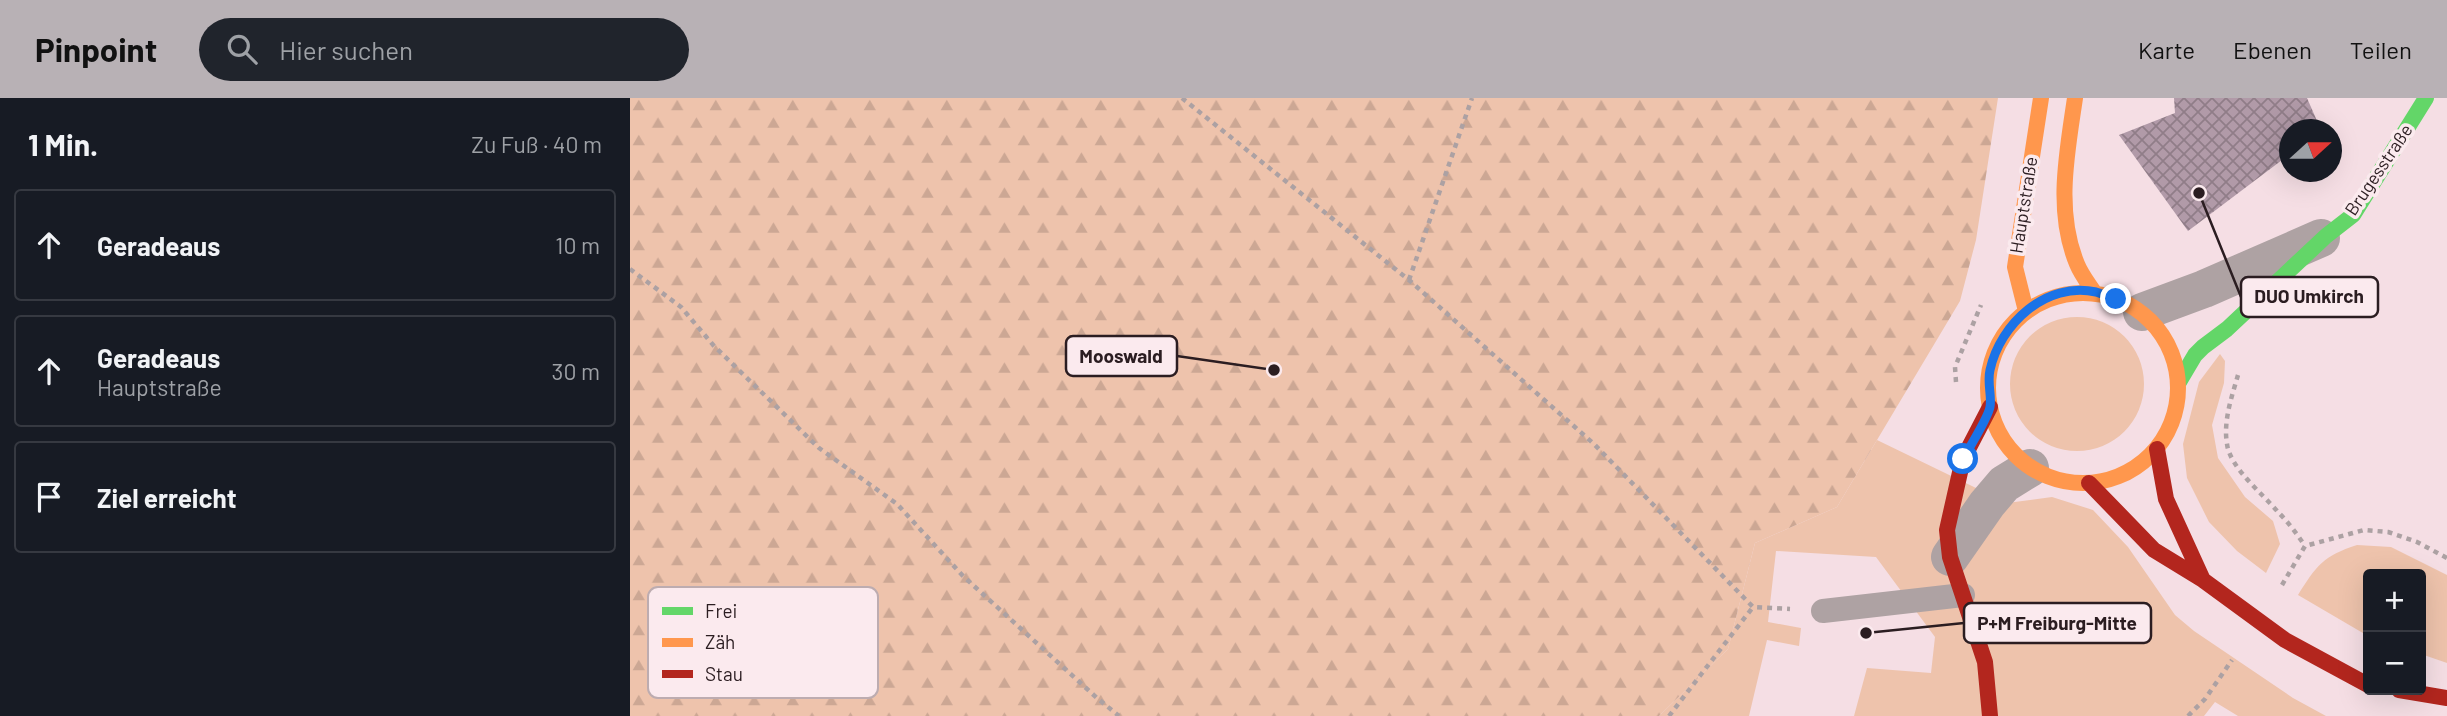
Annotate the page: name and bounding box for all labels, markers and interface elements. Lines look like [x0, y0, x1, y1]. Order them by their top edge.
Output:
search box [199, 18, 689, 81]
text: Pinpoint [35, 29, 157, 69]
icon: search [223, 30, 261, 68]
text: Hier suchen [279, 34, 413, 65]
text: Karte [2138, 35, 2195, 64]
text: Ebenen [2233, 35, 2312, 64]
text: Teilen [2350, 35, 2412, 64]
north arrow [2279, 119, 2342, 182]
street label: Brugesstraße [2340, 120, 2417, 219]
text: 1 Min. [28, 126, 98, 162]
text: Zu Fuß · 40 m [471, 130, 602, 158]
street label: Hauptstraße [2005, 155, 2042, 255]
icon: ahead [30, 226, 68, 264]
text: Geradeaus [97, 230, 220, 261]
text: 10 m [555, 231, 600, 259]
callout: DUO Umkirch [2241, 277, 2378, 317]
route end [2100, 283, 2131, 314]
text: DUO Umkirch [2254, 284, 2364, 307]
callout: Mooswald [1066, 336, 1177, 376]
text: Geradeaus [97, 342, 220, 373]
text: Mooswald [1079, 344, 1163, 367]
icon: ahead [30, 352, 68, 390]
text: 30 m [552, 357, 600, 385]
text: Hauptstraße [97, 373, 222, 401]
route start [1947, 443, 1978, 474]
icon: arrive [30, 478, 68, 516]
text: Ziel erreicht [97, 482, 237, 513]
map controls [2363, 569, 2426, 695]
button: + [2363, 569, 2426, 632]
legend [648, 587, 878, 698]
text: Frei [705, 599, 737, 622]
callout: P+M Freiburg-Mitte [1964, 603, 2151, 643]
text: P+M Freiburg-Mitte [1977, 611, 2137, 634]
text: Zäh [705, 630, 735, 653]
button: − [2363, 632, 2426, 695]
text: Stau [705, 662, 743, 685]

